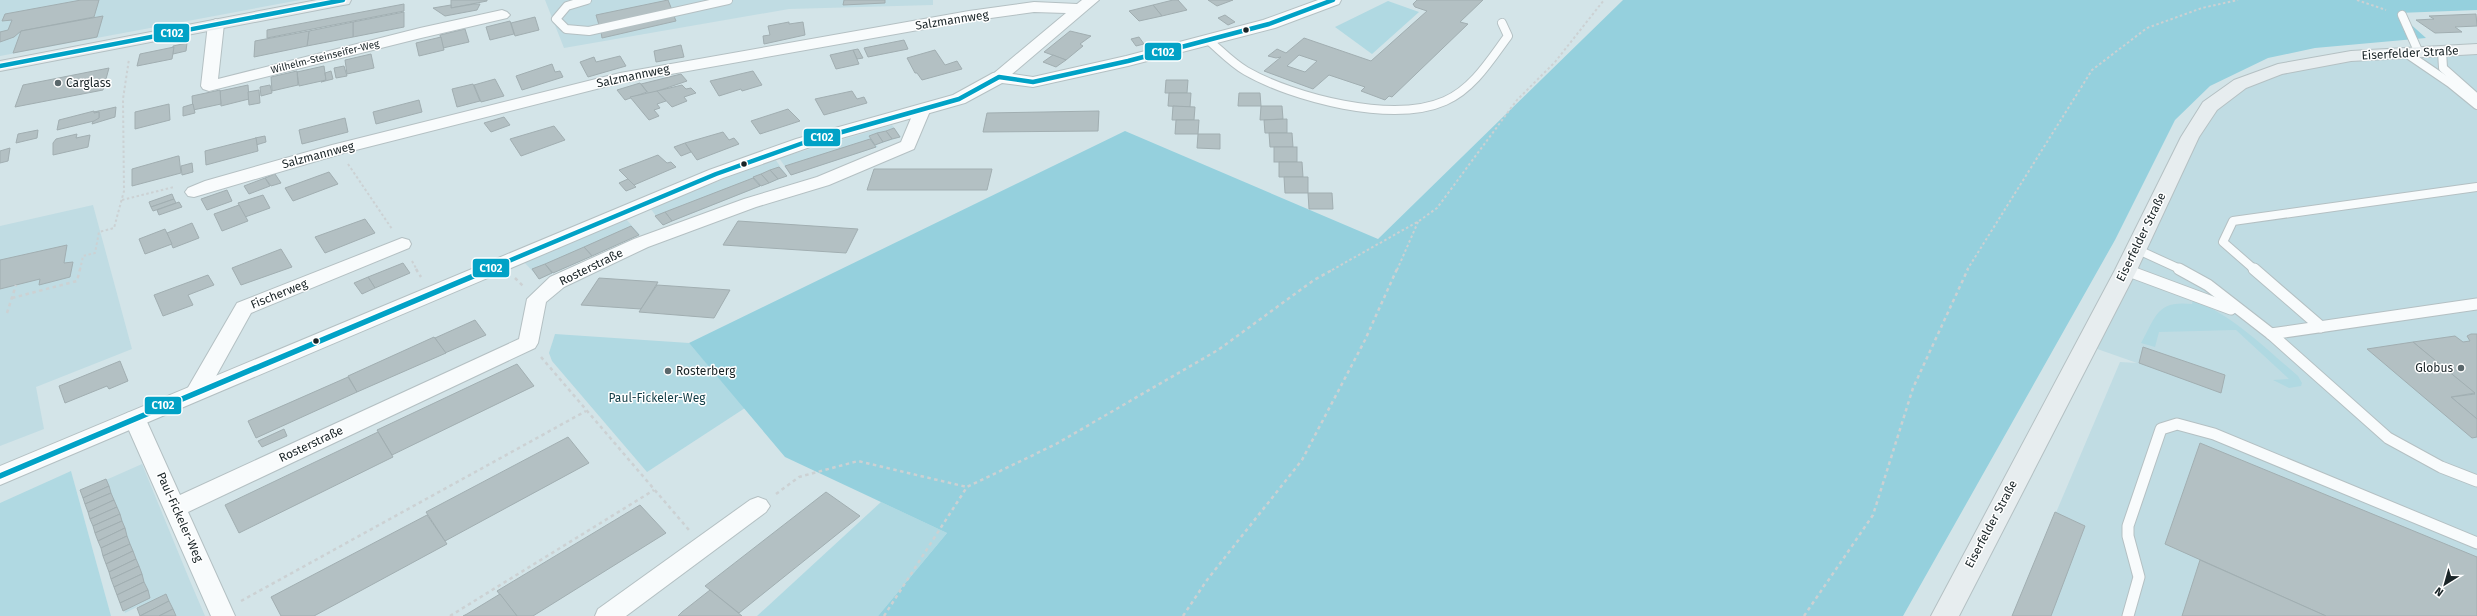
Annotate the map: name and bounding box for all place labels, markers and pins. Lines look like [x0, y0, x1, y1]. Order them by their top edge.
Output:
unlabelled marker [1241, 25, 1251, 35]
place label: Carglass [66, 76, 111, 90]
marker: Carglass [53, 78, 63, 88]
unlabelled marker [739, 159, 749, 169]
unlabelled marker [311, 336, 321, 346]
place label: Globus [2415, 361, 2453, 375]
marker: Globus [2456, 363, 2466, 373]
place label: Rosterberg [676, 364, 736, 378]
marker: Rosterberg [663, 366, 673, 376]

